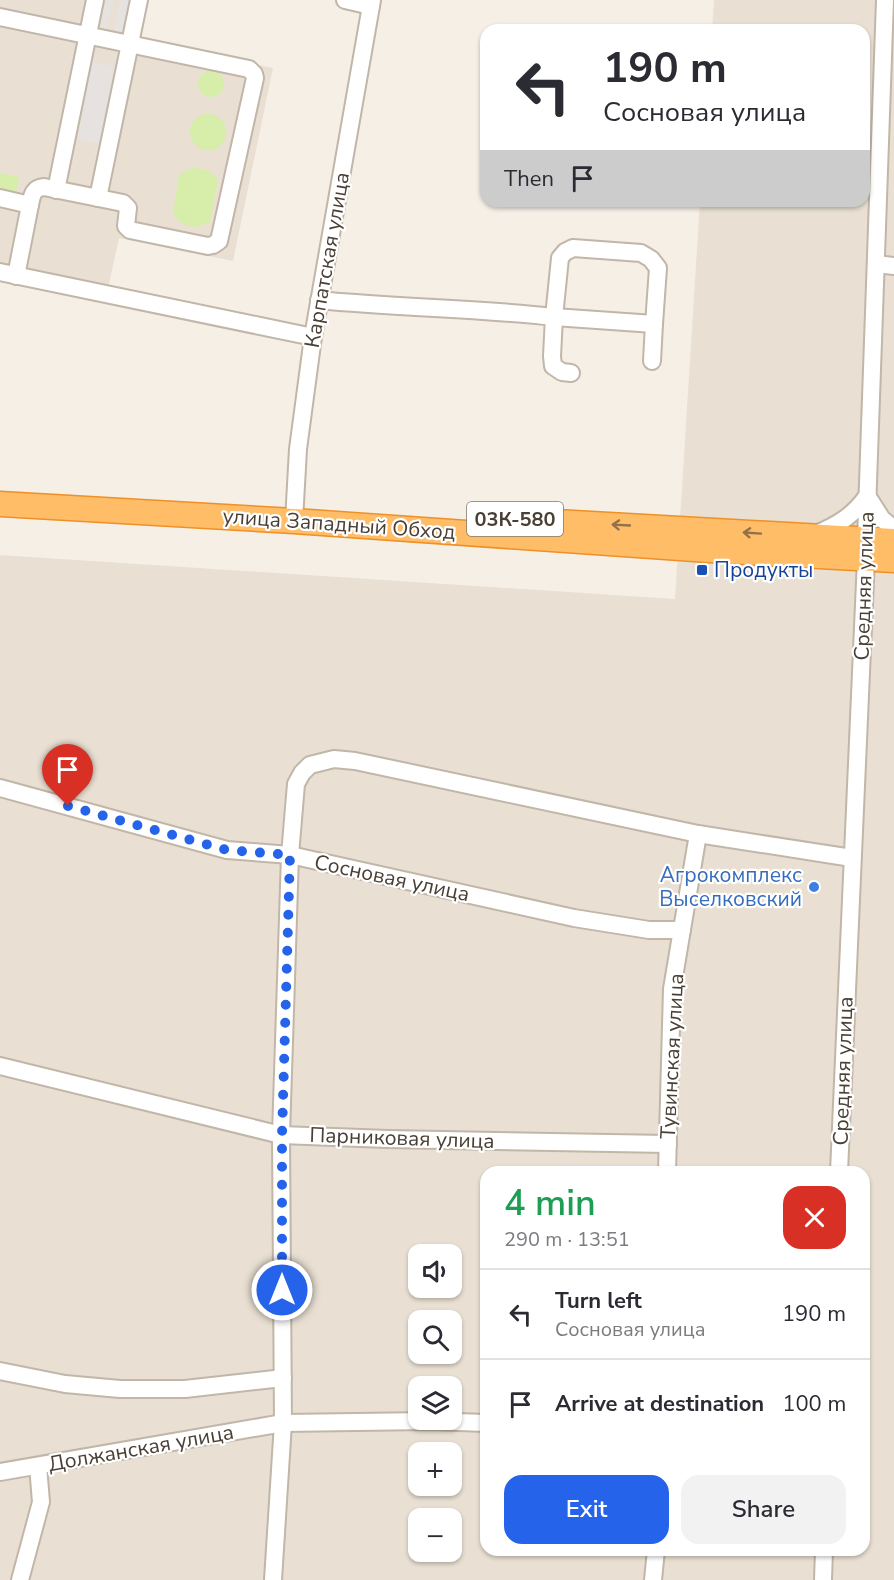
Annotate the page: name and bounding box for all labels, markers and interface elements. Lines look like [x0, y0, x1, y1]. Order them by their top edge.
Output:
text: 190 m [603, 40, 727, 97]
icon: left [504, 48, 582, 126]
text: Сосновая улица [603, 94, 806, 131]
icon: arrive [566, 162, 599, 195]
text: Then [504, 164, 554, 194]
street label: Карпатская улица [298, 170, 356, 350]
street label: улица Западный Обход [222, 502, 456, 546]
road number: 03К-580 [467, 502, 563, 536]
street label: Средняя улица [847, 511, 881, 661]
one-way arrow [611, 520, 631, 531]
one-way arrow [743, 528, 763, 539]
place label: Продукты [714, 556, 813, 584]
marker: Продукты [695, 563, 709, 577]
pin [42, 744, 93, 806]
icon: arrive [51, 753, 84, 786]
street label: Сосновая улица [312, 848, 472, 908]
place label: Агрокомплекс Выселковский [659, 861, 802, 913]
marker: Агрокомплекс Выселковский [807, 880, 821, 894]
street label: Тувинская улица [654, 972, 690, 1140]
street label: Средняя улица [826, 996, 860, 1146]
street label: Парниковая улица [309, 1121, 495, 1155]
text: 4 min [504, 1179, 596, 1228]
button: close [783, 1186, 846, 1249]
text: 290 m · 13:51 [504, 1226, 630, 1253]
map controls [408, 1244, 462, 1562]
button: sound [408, 1244, 462, 1298]
position arrow [250, 1258, 314, 1322]
text: Turn left [555, 1286, 642, 1316]
icon: left [504, 1298, 537, 1331]
text: 190 m [782, 1299, 846, 1329]
button: search [408, 1310, 462, 1364]
text: Сосновая улица [555, 1316, 706, 1343]
button: layers [408, 1376, 462, 1430]
icon: arrive [504, 1388, 537, 1421]
text: Arrive at destination [555, 1389, 764, 1419]
text: 100 m [782, 1389, 846, 1419]
street label: Должанская улица [46, 1418, 236, 1478]
button: + [408, 1442, 462, 1496]
button: Exit [504, 1475, 669, 1544]
button: Share [681, 1475, 846, 1544]
button: − [408, 1508, 462, 1562]

